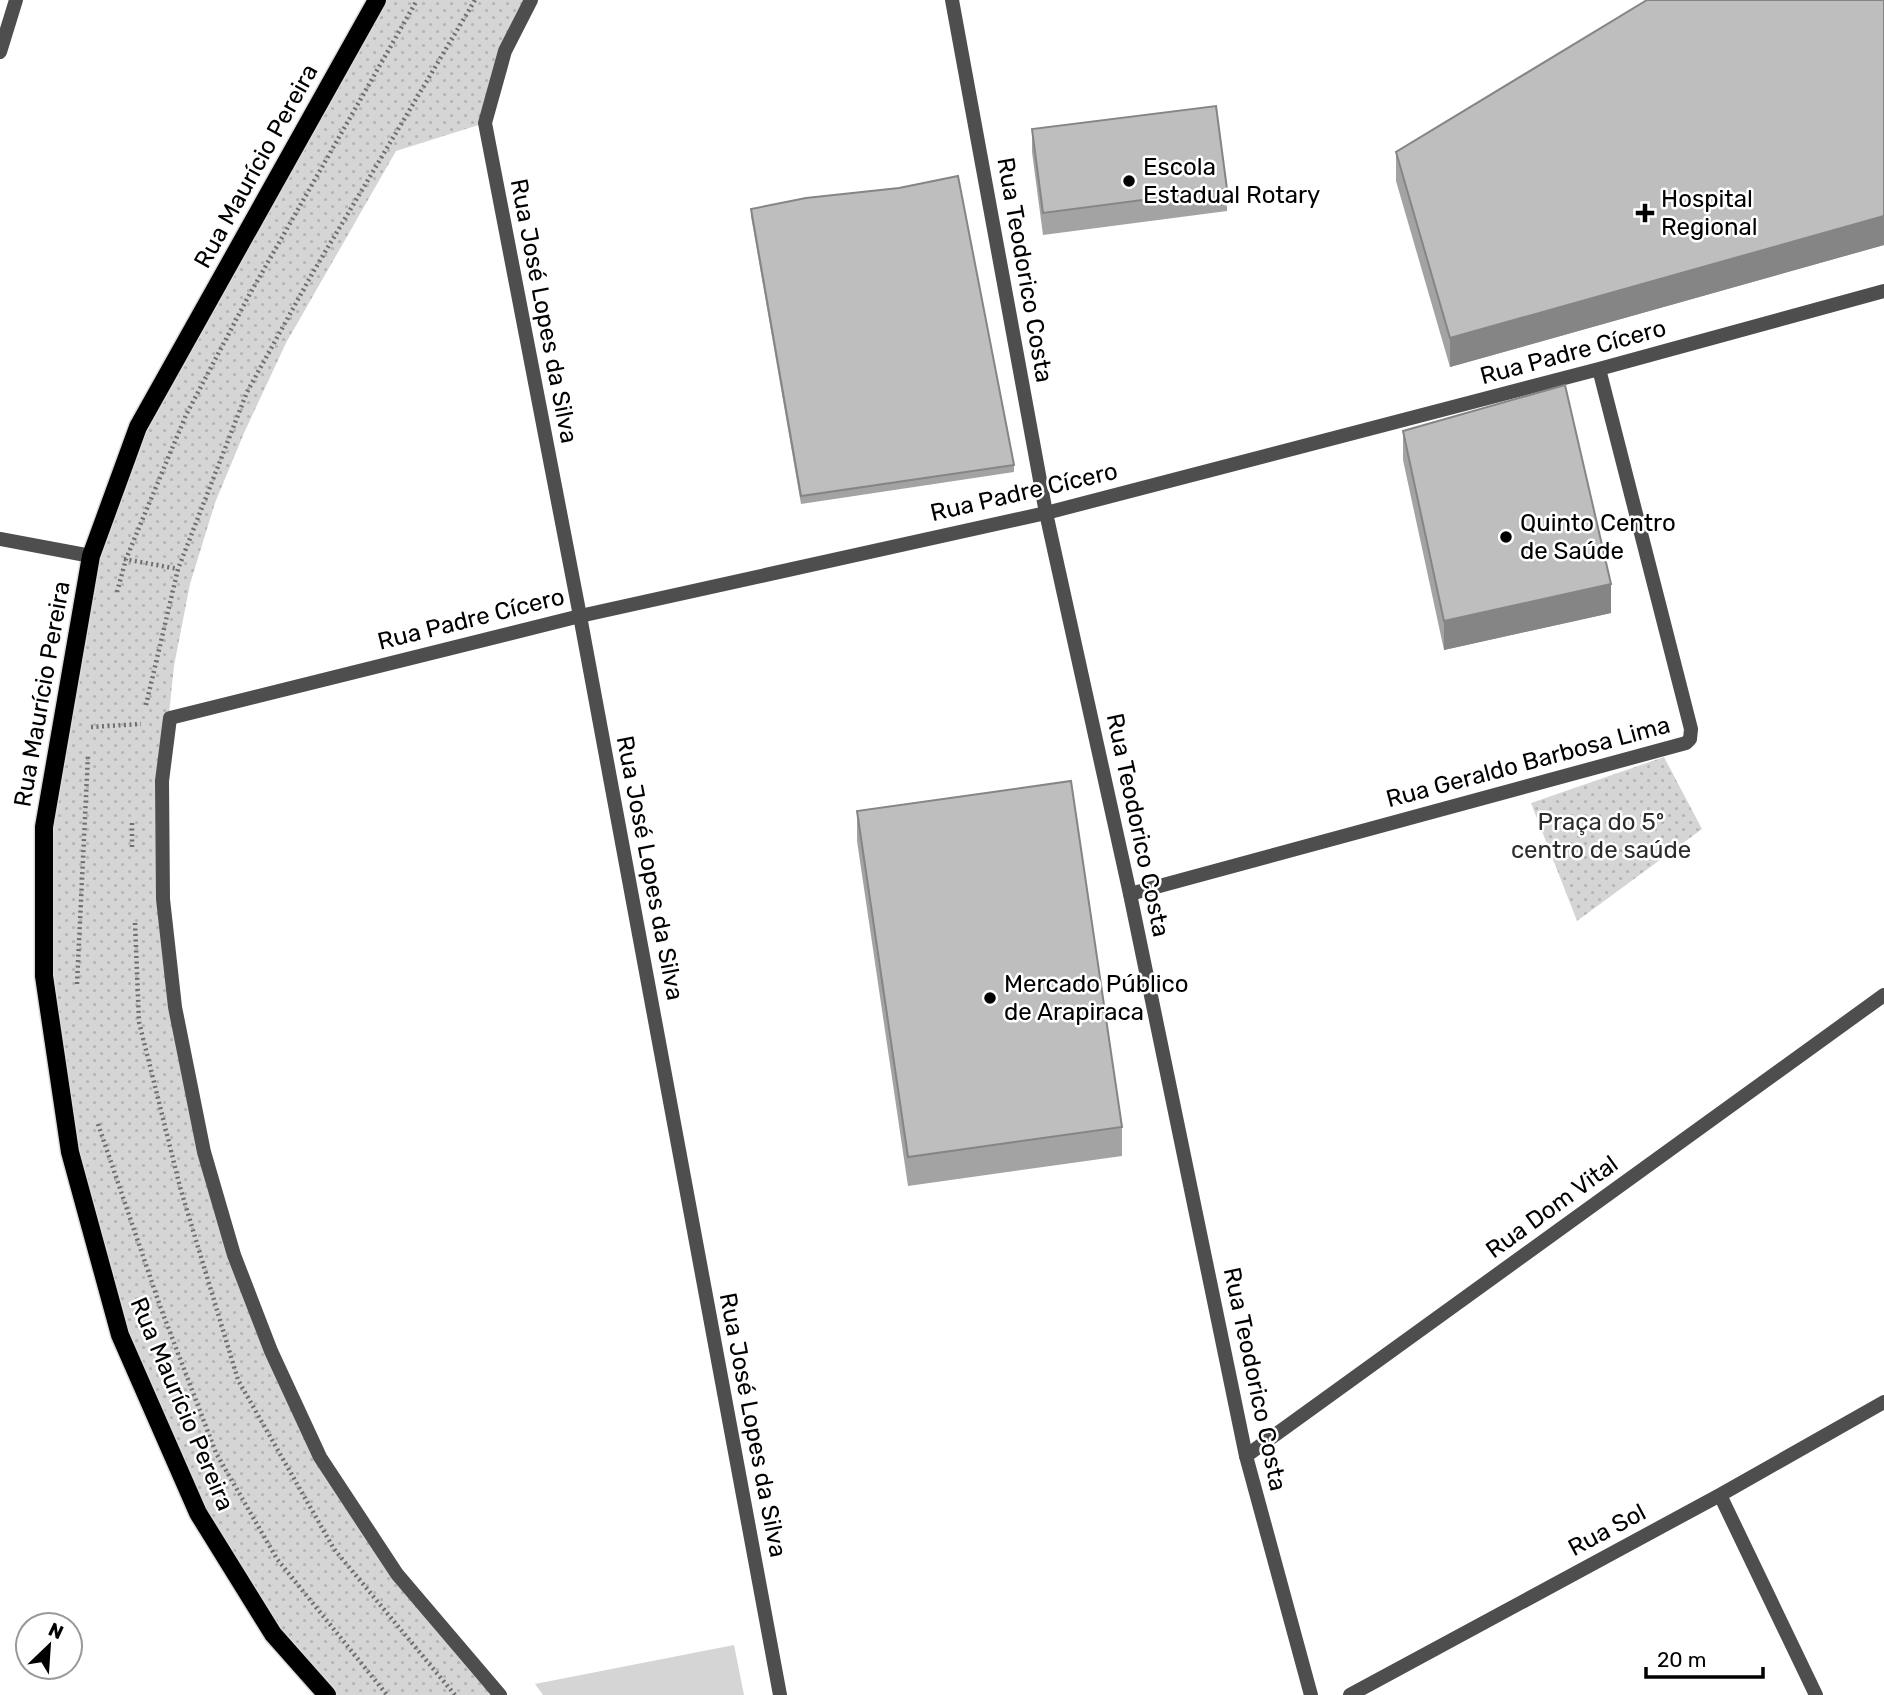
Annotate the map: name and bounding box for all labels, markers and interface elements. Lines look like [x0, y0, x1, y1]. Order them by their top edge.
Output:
street label: Rua Maurício Pereira [188, 59, 324, 273]
place label: Escola Estadual Rotary [1143, 153, 1320, 209]
street label: Rua Teodorico Costa [991, 155, 1059, 385]
marker: Escola Estadual Rotary [1121, 173, 1137, 189]
street label: Rua José Lopes da Silva [505, 176, 583, 446]
place label: Hospital Regional [1661, 185, 1758, 241]
marker: Hospital Regional [1635, 203, 1655, 223]
street label: Rua Padre Cícero [1477, 314, 1669, 390]
street label: Rua Padre Cícero [928, 457, 1120, 527]
place label: Quinto Centro de Saúde [1520, 509, 1676, 565]
marker: Quinto Centro de Saúde [1498, 529, 1514, 545]
street label: Rua Maurício Pereira [8, 579, 76, 809]
street label: Rua Padre Cícero [375, 582, 567, 656]
street label: Rua Teodorico Costa [1101, 711, 1175, 939]
street label: Rua Geraldo Barbosa Lima [1383, 711, 1673, 813]
street label: Rua José Lopes da Silva [611, 733, 689, 1003]
park label: Praça do 5º centro de saúde [1511, 808, 1691, 864]
place label: Mercado Público de Arapiraca [1004, 970, 1189, 1026]
marker: Mercado Público de Arapiraca [982, 990, 998, 1006]
street label: Rua Dom Vital [1481, 1150, 1623, 1264]
street label: Rua Teodorico Costa [1218, 1265, 1292, 1493]
street label: Rua José Lopes da Silva [714, 1290, 792, 1560]
street label: Rua Maurício Pereira [124, 1293, 240, 1515]
street label: Rua Sol [1563, 1498, 1651, 1562]
north arrow [14, 1611, 84, 1681]
text: N [45, 1618, 67, 1644]
scale bar [1646, 1636, 1763, 1680]
text: 20 m [1657, 1647, 1706, 1672]

